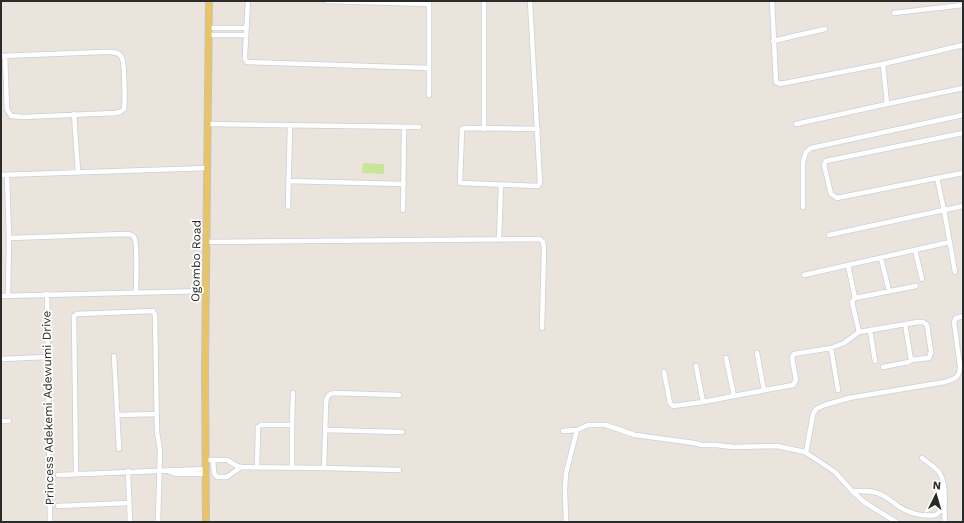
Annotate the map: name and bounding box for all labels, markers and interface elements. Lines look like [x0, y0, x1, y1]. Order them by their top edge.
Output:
street label: Ogombo Road [188, 220, 204, 302]
street label: Princess Adekemi Adewumi Drive [39, 310, 57, 506]
north arrow [916, 475, 956, 515]
text: N [932, 479, 941, 492]

